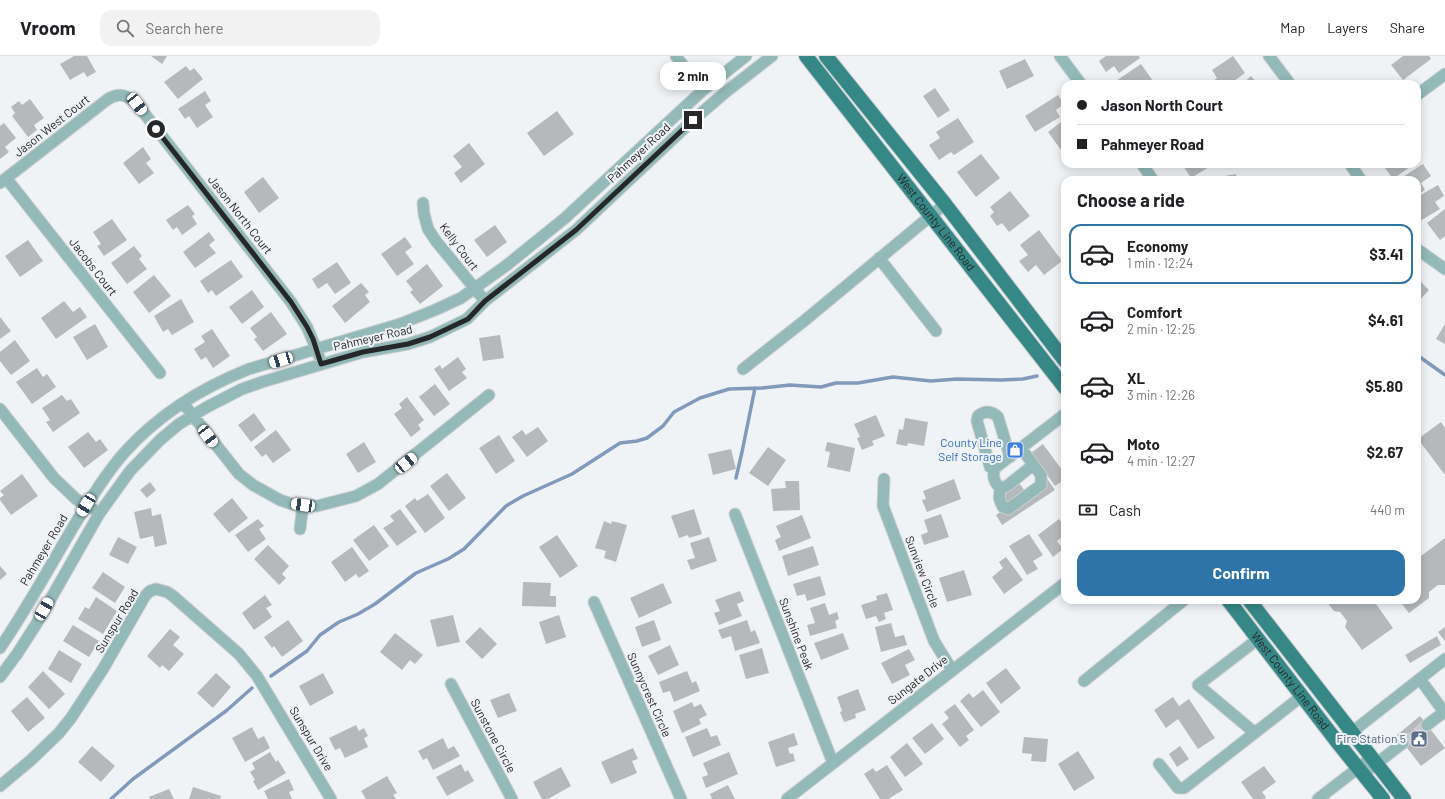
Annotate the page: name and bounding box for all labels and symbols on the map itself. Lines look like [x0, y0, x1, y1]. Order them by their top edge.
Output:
callout: 2 min [660, 62, 726, 90]
street label: Jason West Court [11, 91, 92, 159]
car [125, 91, 149, 117]
route end [684, 111, 702, 129]
route start [147, 120, 165, 138]
street label: Pahmeyer Road [604, 120, 673, 185]
street label: West County Line Road [894, 170, 979, 273]
street label: Jason North Court [206, 172, 276, 256]
street label: Kelly Court [437, 220, 482, 273]
street label: Jacobs Court [67, 235, 121, 298]
street label: Pahmeyer Road [332, 321, 414, 353]
car [268, 351, 294, 369]
car [196, 423, 220, 449]
place label: County Line Self Storage [938, 435, 1002, 463]
shop icon: County Line Self Storage [1005, 440, 1025, 460]
car [393, 451, 419, 475]
car [75, 492, 97, 518]
car [290, 497, 316, 513]
street label: Pahmeyer Road [16, 511, 70, 588]
street label: Sunview Circle [903, 534, 943, 610]
street label: Sunspur Road [92, 586, 141, 655]
car [33, 596, 55, 622]
street label: Sunshine Peak [777, 596, 817, 672]
street label: West County Line Road [1249, 629, 1333, 732]
street label: Sunnycrest Circle [625, 650, 675, 739]
street label: Sungate Drive [885, 651, 950, 707]
street label: Sunstone Circle [469, 696, 519, 775]
street label: Sunspur Drive [287, 704, 336, 773]
public building icon: Fire Station 5 [1409, 729, 1429, 749]
place label: Fire Station 5 [1337, 731, 1406, 745]

